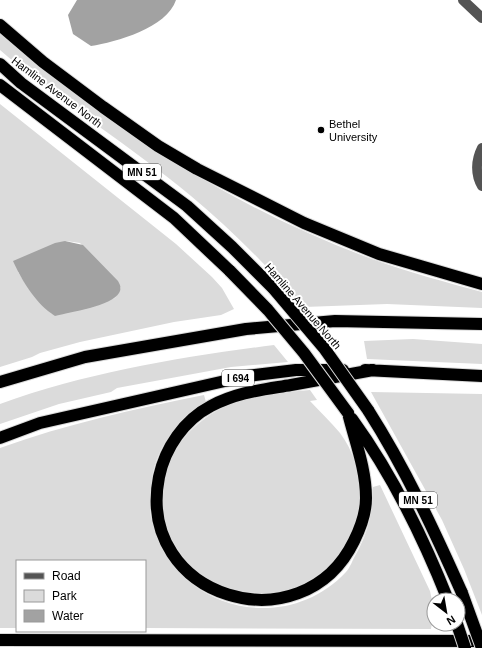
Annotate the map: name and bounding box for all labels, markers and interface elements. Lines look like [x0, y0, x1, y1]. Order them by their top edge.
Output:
street label: Hamline Avenue North [10, 54, 104, 130]
place label: Bethel University [329, 118, 378, 143]
marker: Bethel University [316, 125, 326, 135]
road number: MN 51 [123, 164, 161, 180]
street label: Hamline Avenue North [262, 261, 344, 351]
road number: I 694 [222, 370, 254, 386]
road number: MN 51 [399, 492, 437, 508]
legend [16, 560, 146, 632]
text: Road [52, 569, 81, 583]
text: Park [52, 589, 78, 603]
north arrow [426, 592, 466, 632]
text: Water [52, 609, 84, 623]
text: N [445, 613, 458, 628]

